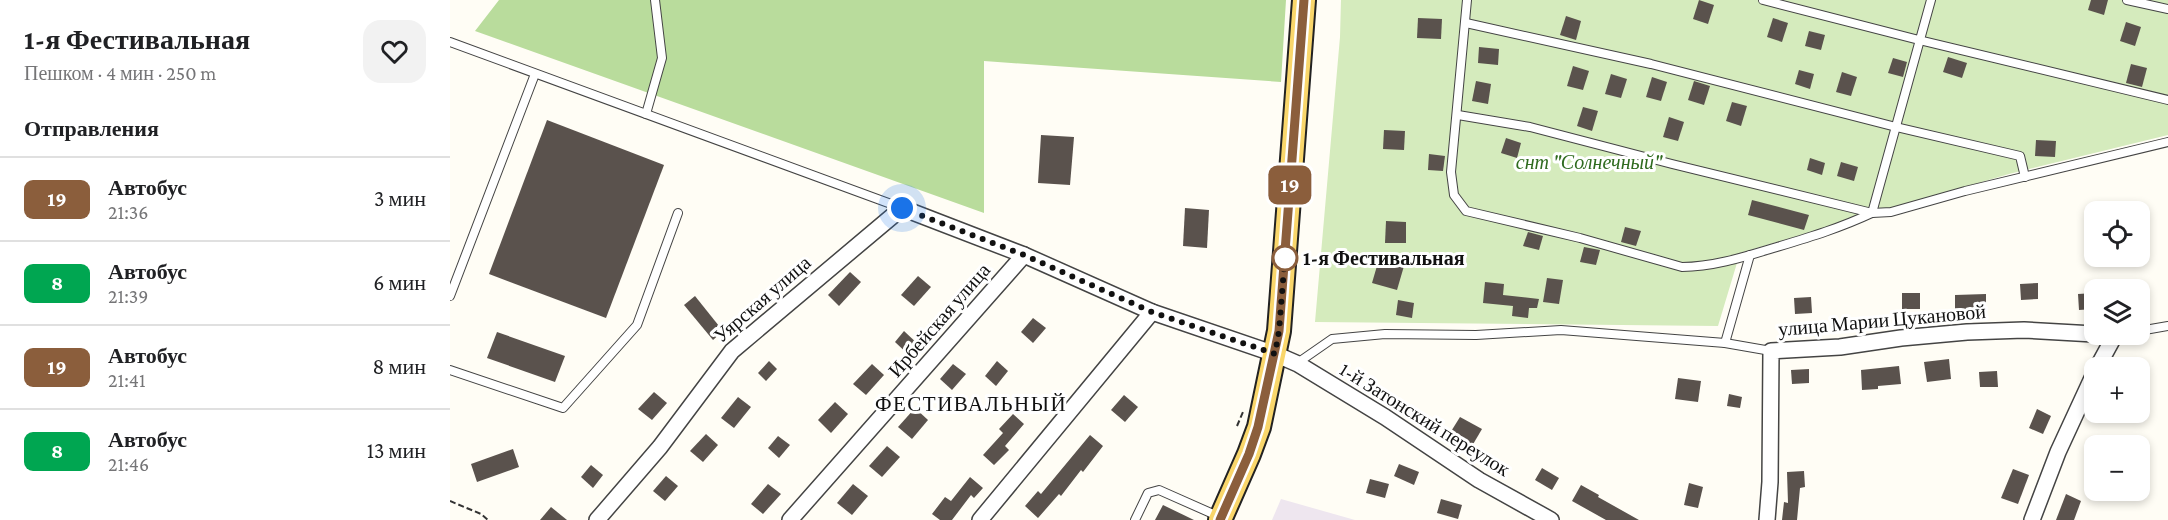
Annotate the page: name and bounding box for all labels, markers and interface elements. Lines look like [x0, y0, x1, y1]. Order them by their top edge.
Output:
button: heart [363, 20, 426, 83]
text: 1-я Фестивальная [24, 24, 250, 55]
text: Пешком · 4 мин · 250 m [24, 62, 216, 84]
text: Отправления [24, 116, 159, 141]
park label: снт "Солнечный" [1516, 151, 1663, 173]
line badge: 19 [1263, 166, 1317, 204]
text: 19 [1280, 173, 1300, 197]
text: Автобус [108, 175, 187, 200]
text: 3 мин [374, 186, 426, 211]
text: 19 [47, 187, 67, 211]
your location [887, 193, 917, 223]
text: 21:36 [108, 201, 148, 223]
map controls [2084, 201, 2150, 501]
button: locate [2084, 201, 2150, 267]
marker: 1-я Фестивальная [1272, 245, 1298, 271]
place label: 1-я Фестивальная [1303, 247, 1465, 269]
street label: Уярская улица [709, 251, 815, 348]
text: Автобус [108, 259, 187, 284]
street label: Ирбейская улица [884, 259, 995, 382]
text: 6 мин [373, 270, 426, 295]
text: 8 [51, 271, 63, 295]
button: layers [2084, 279, 2150, 345]
text: 21:39 [108, 285, 148, 307]
street label: улица Марии Цукановой [1777, 300, 1987, 341]
text: Автобус [108, 343, 187, 368]
text: 8 мин [373, 354, 426, 379]
text: 19 [47, 355, 67, 379]
button: + [2084, 357, 2150, 423]
street label: 1-й Затонский переулок [1335, 358, 1514, 481]
text: 21:41 [108, 369, 146, 391]
district label: ФЕСТИВАЛЬНЫЙ [875, 392, 1067, 416]
text: Автобус [108, 427, 187, 452]
button: − [2084, 435, 2150, 501]
text: 13 мин [367, 438, 426, 463]
text: 8 [51, 439, 63, 463]
text: 21:46 [108, 453, 149, 475]

